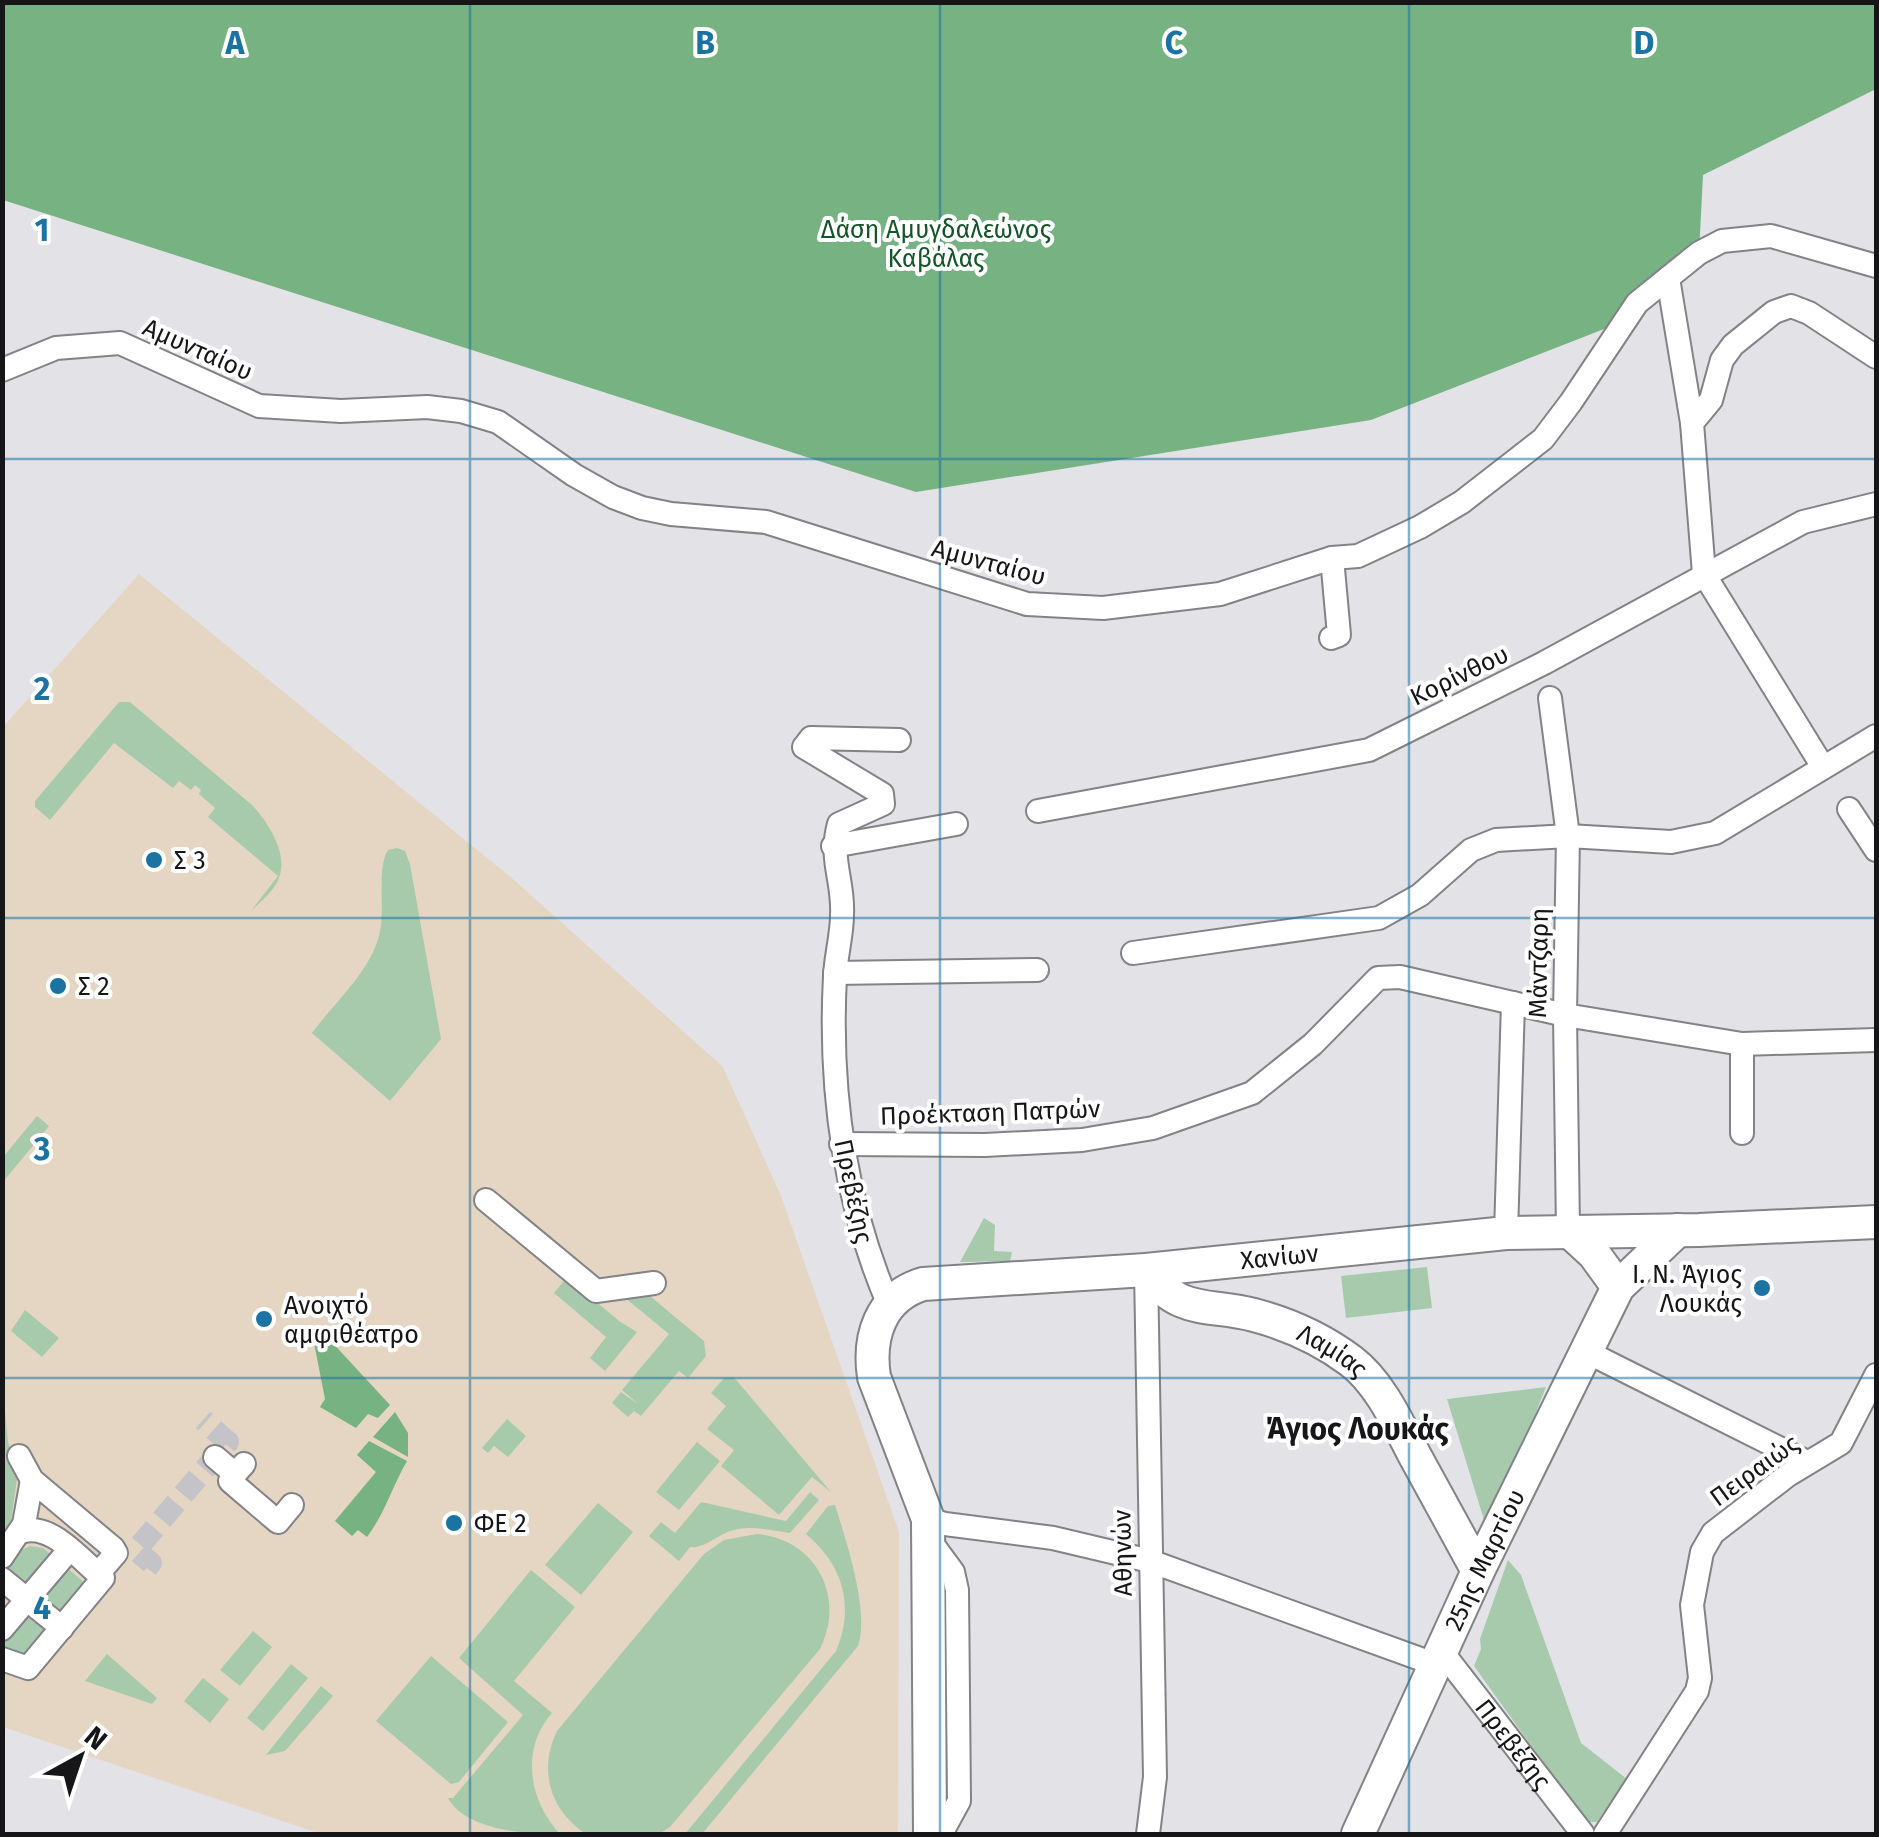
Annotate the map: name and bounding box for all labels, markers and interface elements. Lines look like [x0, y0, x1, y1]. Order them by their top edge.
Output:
text: A [225, 24, 246, 62]
text: B [695, 24, 715, 62]
text: C [1165, 24, 1184, 62]
text: D [1634, 24, 1654, 62]
text: 1 [35, 211, 49, 249]
park label: Δάση Αμυγδαλεώνος Καβάλας [821, 215, 1051, 274]
street label: Αμυνταίου [138, 312, 257, 387]
street label: Αμυνταίου [928, 533, 1049, 593]
street label: Κορίνθου [1405, 639, 1514, 713]
text: 2 [34, 670, 50, 708]
place label: Σ 3 [174, 846, 206, 876]
marker: Σ 3 [143, 849, 165, 871]
street label: Μάντζαρη [1523, 908, 1555, 1018]
place label: Σ 2 [78, 972, 110, 1002]
marker: Σ 2 [47, 975, 69, 997]
street label: Προέκταση Πατρών [879, 1094, 1101, 1132]
text: 3 [33, 1130, 50, 1168]
street label: Πρεβέζης [827, 1136, 879, 1246]
street label: Χανίων [1239, 1238, 1320, 1276]
place label: Ι. Ν. Άγιος Λουκάς [1632, 1260, 1742, 1319]
marker: Ι. Ν. Άγιος Λουκάς [1751, 1277, 1773, 1299]
place label: Ανοιχτό αμφιθέατρο [284, 1291, 419, 1350]
marker: Ανοιχτό αμφιθέατρο [253, 1308, 275, 1330]
street label: Λαμίας [1292, 1318, 1374, 1384]
district label: Άγιος Λουκάς [1265, 1411, 1450, 1447]
street label: Πειραιώς [1704, 1428, 1805, 1513]
street label: 25ης Μαρτίου [1439, 1484, 1532, 1636]
place label: ΦΕ 2 [474, 1509, 527, 1539]
street label: Αθηνών [1107, 1509, 1139, 1597]
marker: ΦΕ 2 [443, 1512, 465, 1534]
text: 4 [33, 1589, 51, 1627]
street label: Πρεβέζης [1468, 1694, 1557, 1796]
north arrow [30, 1707, 130, 1807]
text: N [78, 1720, 113, 1757]

